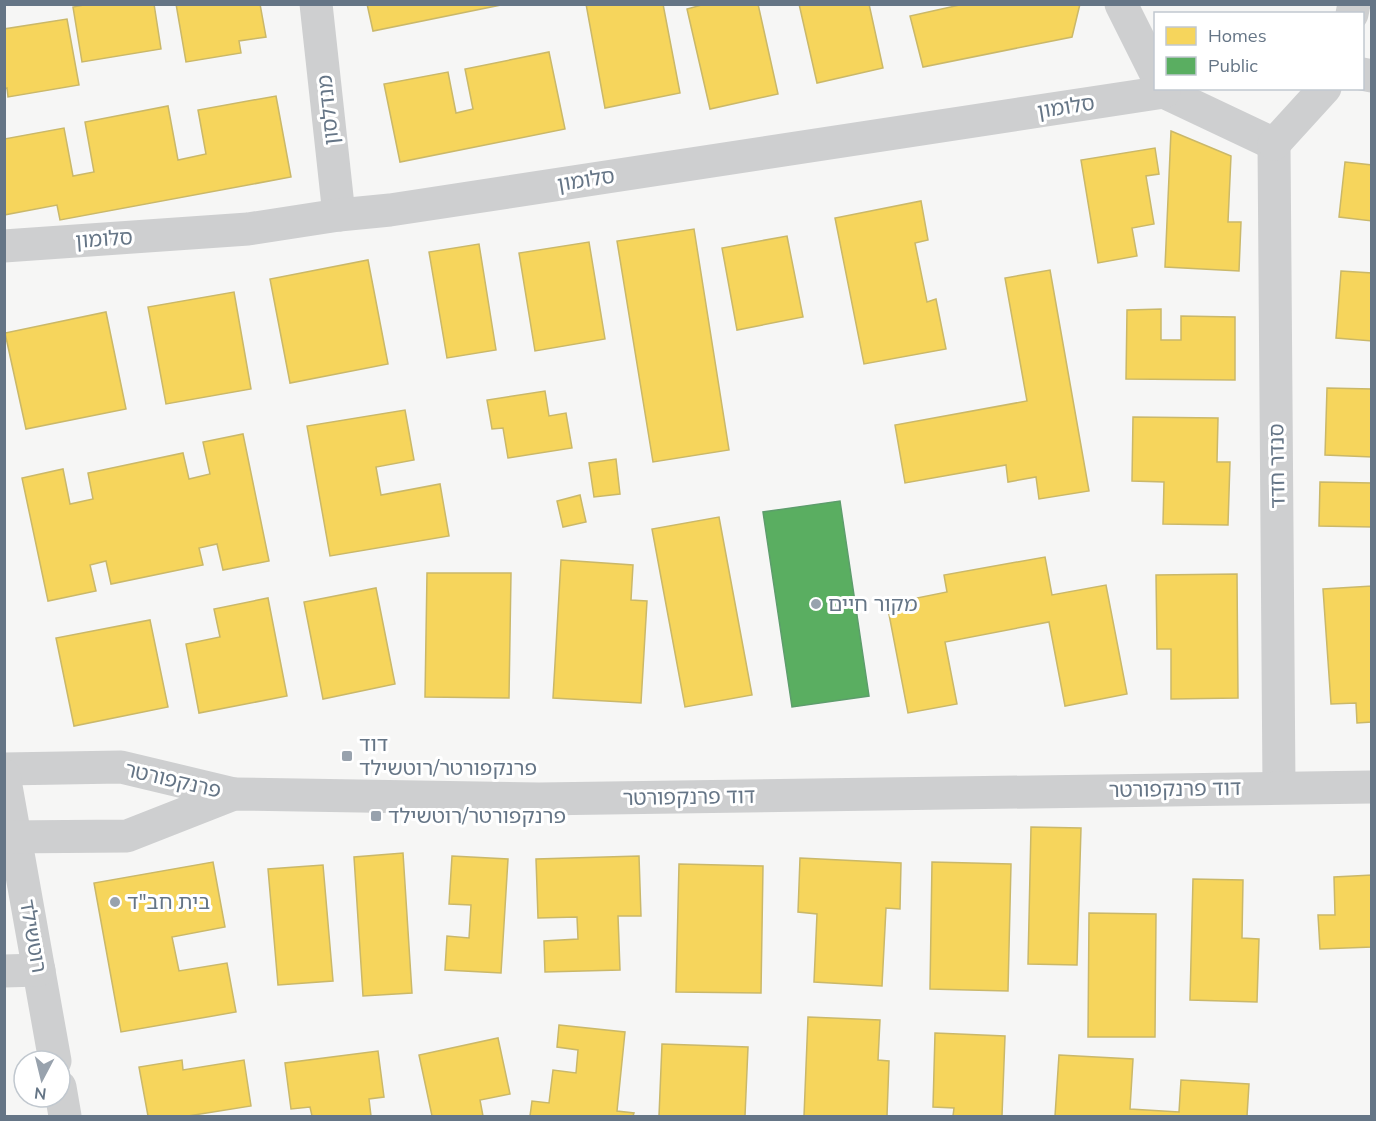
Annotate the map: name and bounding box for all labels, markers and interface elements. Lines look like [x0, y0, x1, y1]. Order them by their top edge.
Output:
legend [1154, 12, 1364, 90]
text: Homes [1208, 24, 1267, 47]
text: Public [1208, 54, 1258, 77]
street label: מנדלסון [310, 74, 344, 147]
street label: סלומון [1035, 89, 1096, 123]
street label: סלומון [555, 162, 616, 196]
street label: סלומון [74, 223, 134, 253]
street label: סנדר חדד [1262, 423, 1290, 509]
place label: מקור חיים [828, 590, 918, 616]
marker: מקור חיים [809, 597, 823, 611]
place label: דוד פרנקפורטר/רוטשילד [359, 730, 537, 780]
marker: דוד פרנקפורטר/רוטשילד [340, 749, 354, 763]
street label: פרנקפורטר [123, 755, 224, 803]
street label: דוד פרנקפורטר [1108, 774, 1242, 802]
street label: דוד פרנקפורטר [622, 782, 756, 810]
place label: פרנקפורטר/רוטשילד [388, 802, 566, 828]
marker: פרנקפורטר/רוטשילד [369, 809, 383, 823]
place label: בית חב"ד [127, 888, 210, 914]
marker: בית חב"ד [108, 895, 122, 909]
street label: רוטשילד [15, 897, 53, 975]
north arrow [12, 1049, 72, 1109]
text: N [33, 1083, 47, 1105]

